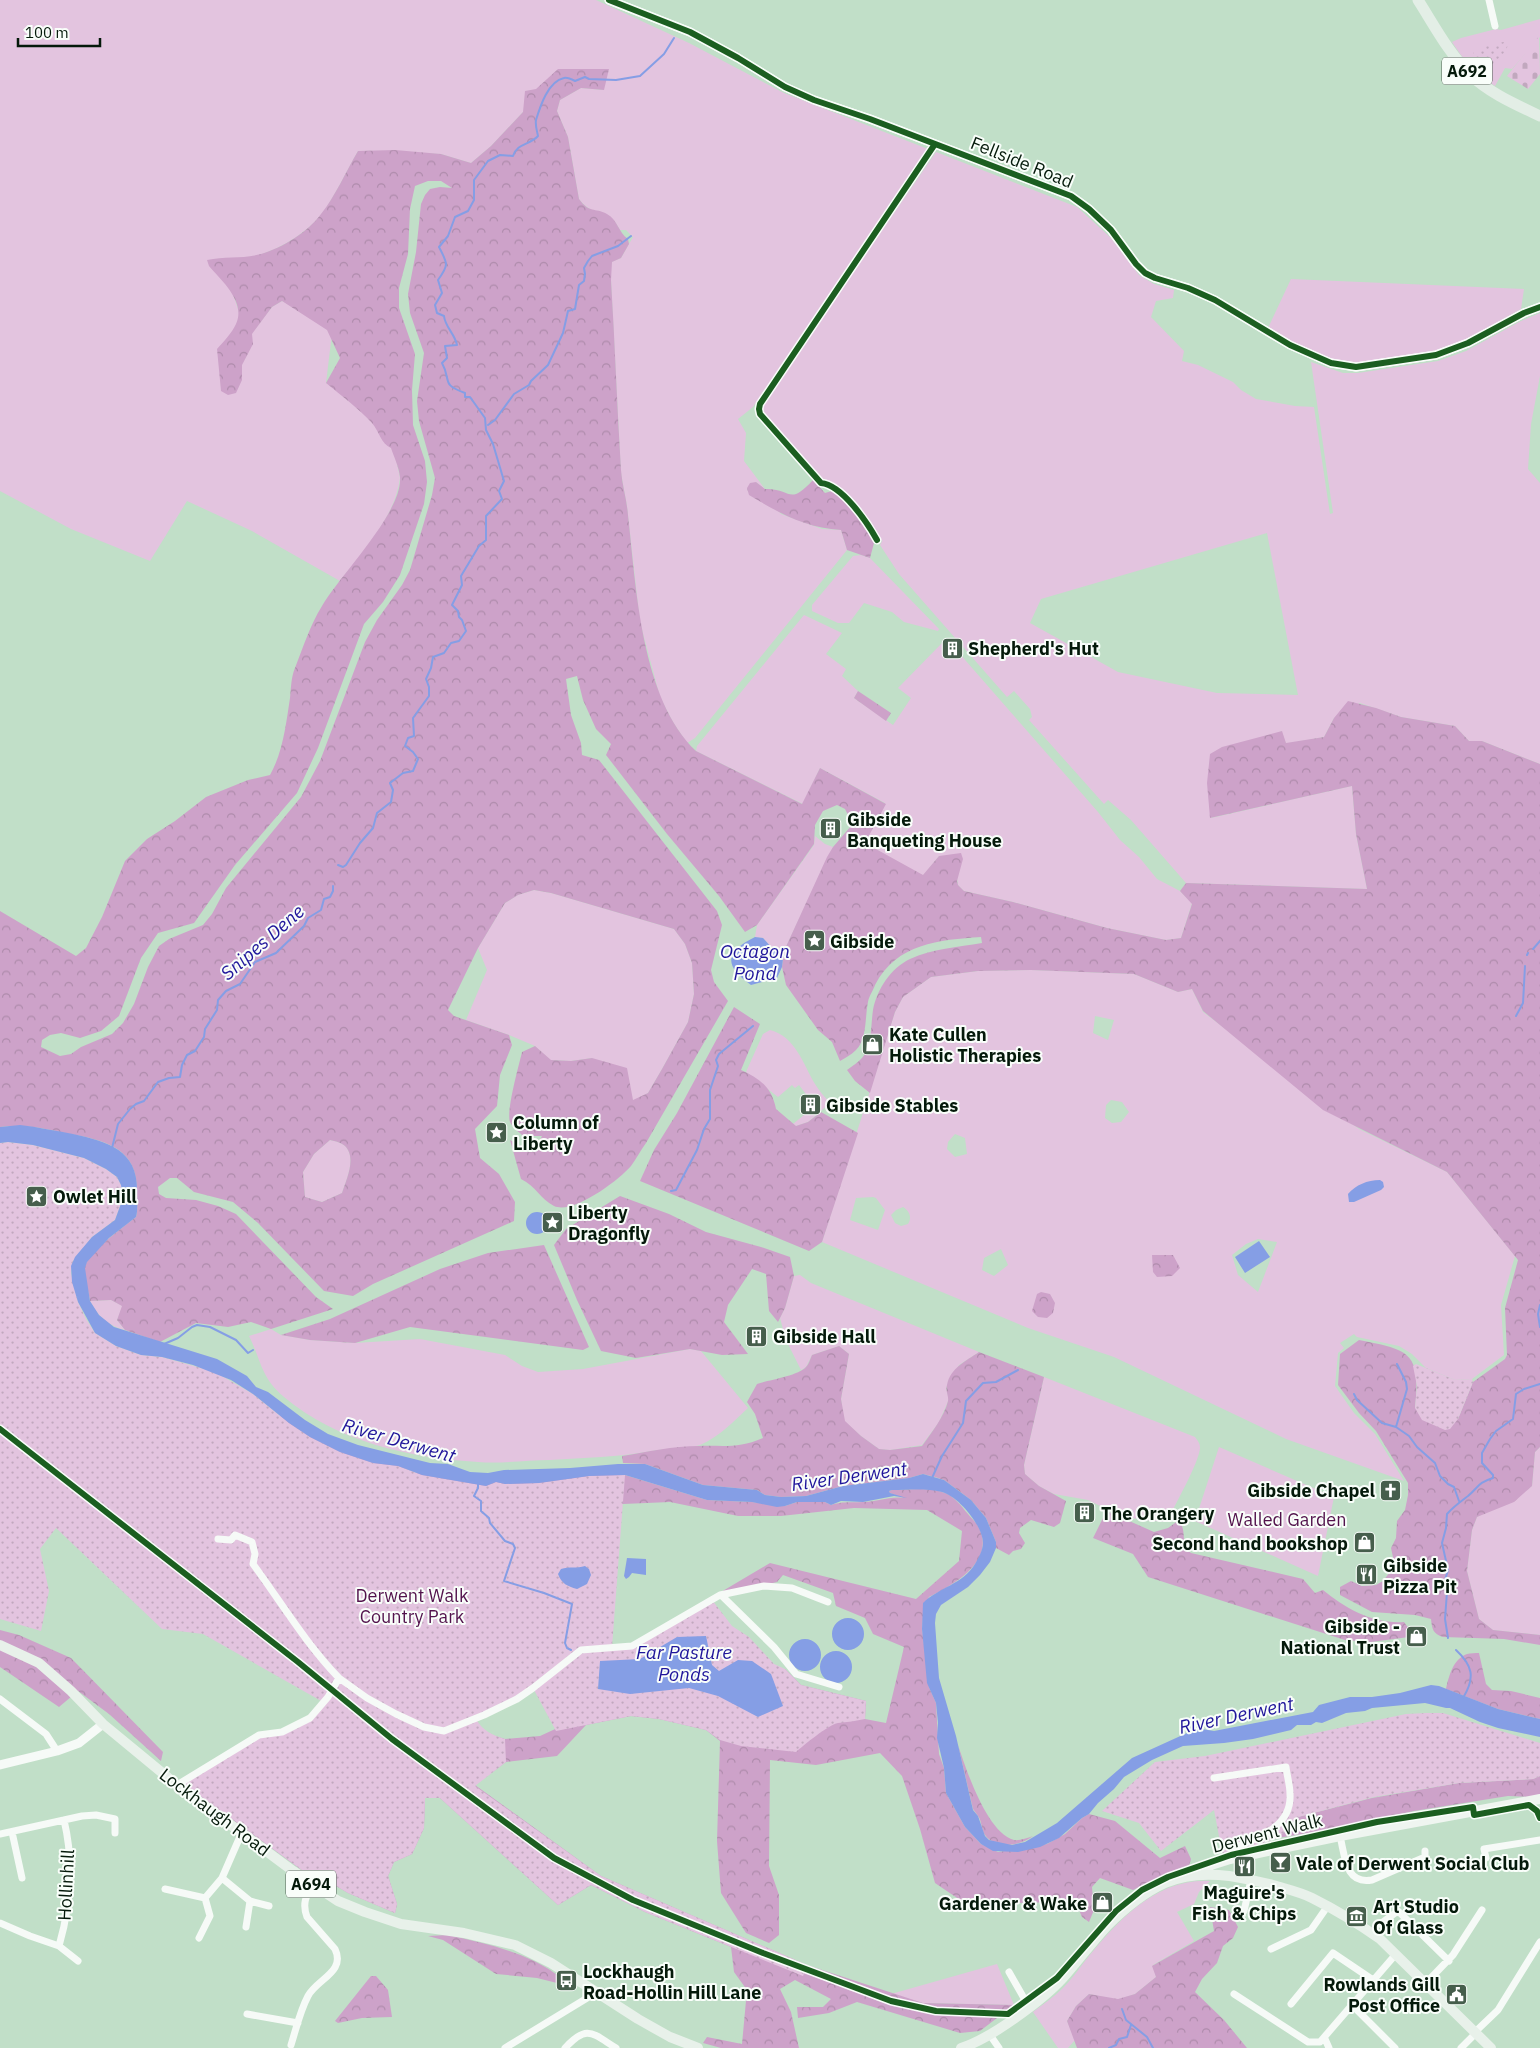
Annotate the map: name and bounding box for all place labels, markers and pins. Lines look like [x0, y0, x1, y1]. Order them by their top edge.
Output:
building icon: Shepherd's Hut [940, 636, 964, 660]
place label: Shepherd's Hut [968, 637, 1099, 660]
place label: Gibside Banqueting House [847, 808, 1002, 852]
building icon: Gibside Banqueting House [819, 817, 843, 841]
place icon: Gibside [802, 929, 826, 953]
place label: Gibside [830, 930, 894, 953]
place label: Kate Cullen Holistic Therapies [889, 1023, 1041, 1067]
shop icon: Kate Cullen Holistic Therapies [861, 1032, 885, 1056]
building icon: Gibside Stables [798, 1093, 822, 1117]
place label: Gibside Stables [826, 1094, 958, 1117]
place label: Column of Liberty [513, 1111, 599, 1155]
place icon: Column of Liberty [485, 1120, 509, 1144]
place icon: Owlet Hill [25, 1184, 49, 1208]
place label: Owlet Hill [53, 1185, 137, 1208]
place label: Liberty Dragonfly [568, 1201, 650, 1245]
place icon: Liberty Dragonfly [540, 1210, 564, 1234]
building icon: Gibside Hall [745, 1324, 769, 1348]
place label: Gibside Hall [773, 1325, 876, 1348]
church icon: Gibside Chapel [1379, 1478, 1403, 1502]
place label: Gibside Chapel [1247, 1479, 1376, 1502]
building icon: The Orangery [1073, 1501, 1097, 1525]
place label: The Orangery [1101, 1502, 1215, 1525]
shop icon: Second hand bookshop [1352, 1531, 1376, 1555]
place label: Second hand bookshop [1152, 1532, 1348, 1555]
place label: Gibside Pizza Pit [1383, 1554, 1457, 1598]
restaurant icon: Gibside Pizza Pit [1355, 1563, 1379, 1587]
place label: Gibside - National Trust [1280, 1615, 1400, 1659]
shop icon: Gibside - National Trust [1404, 1624, 1428, 1648]
bar icon: Vale of Derwent Social Club [1268, 1851, 1292, 1875]
place label: Vale of Derwent Social Club [1296, 1852, 1529, 1875]
restaurant icon: Maguire's Fish & Chips [1232, 1855, 1256, 1879]
place label: Maguire's Fish & Chips [1192, 1881, 1296, 1925]
shop icon: Gardener & Wake [1091, 1891, 1115, 1915]
place label: Gardener & Wake [939, 1892, 1087, 1915]
place label: Art Studio Of Glass [1373, 1895, 1459, 1939]
museum icon: Art Studio Of Glass [1345, 1904, 1369, 1928]
place label: Lockhaugh Road-Hollin Hill Lane [583, 1960, 761, 2004]
bus stop icon: Lockhaugh Road-Hollin Hill Lane [555, 1969, 579, 1993]
place label: Rowlands Gill Post Office [1323, 1973, 1441, 2017]
public building icon: Rowlands Gill Post Office [1444, 1982, 1468, 2006]

